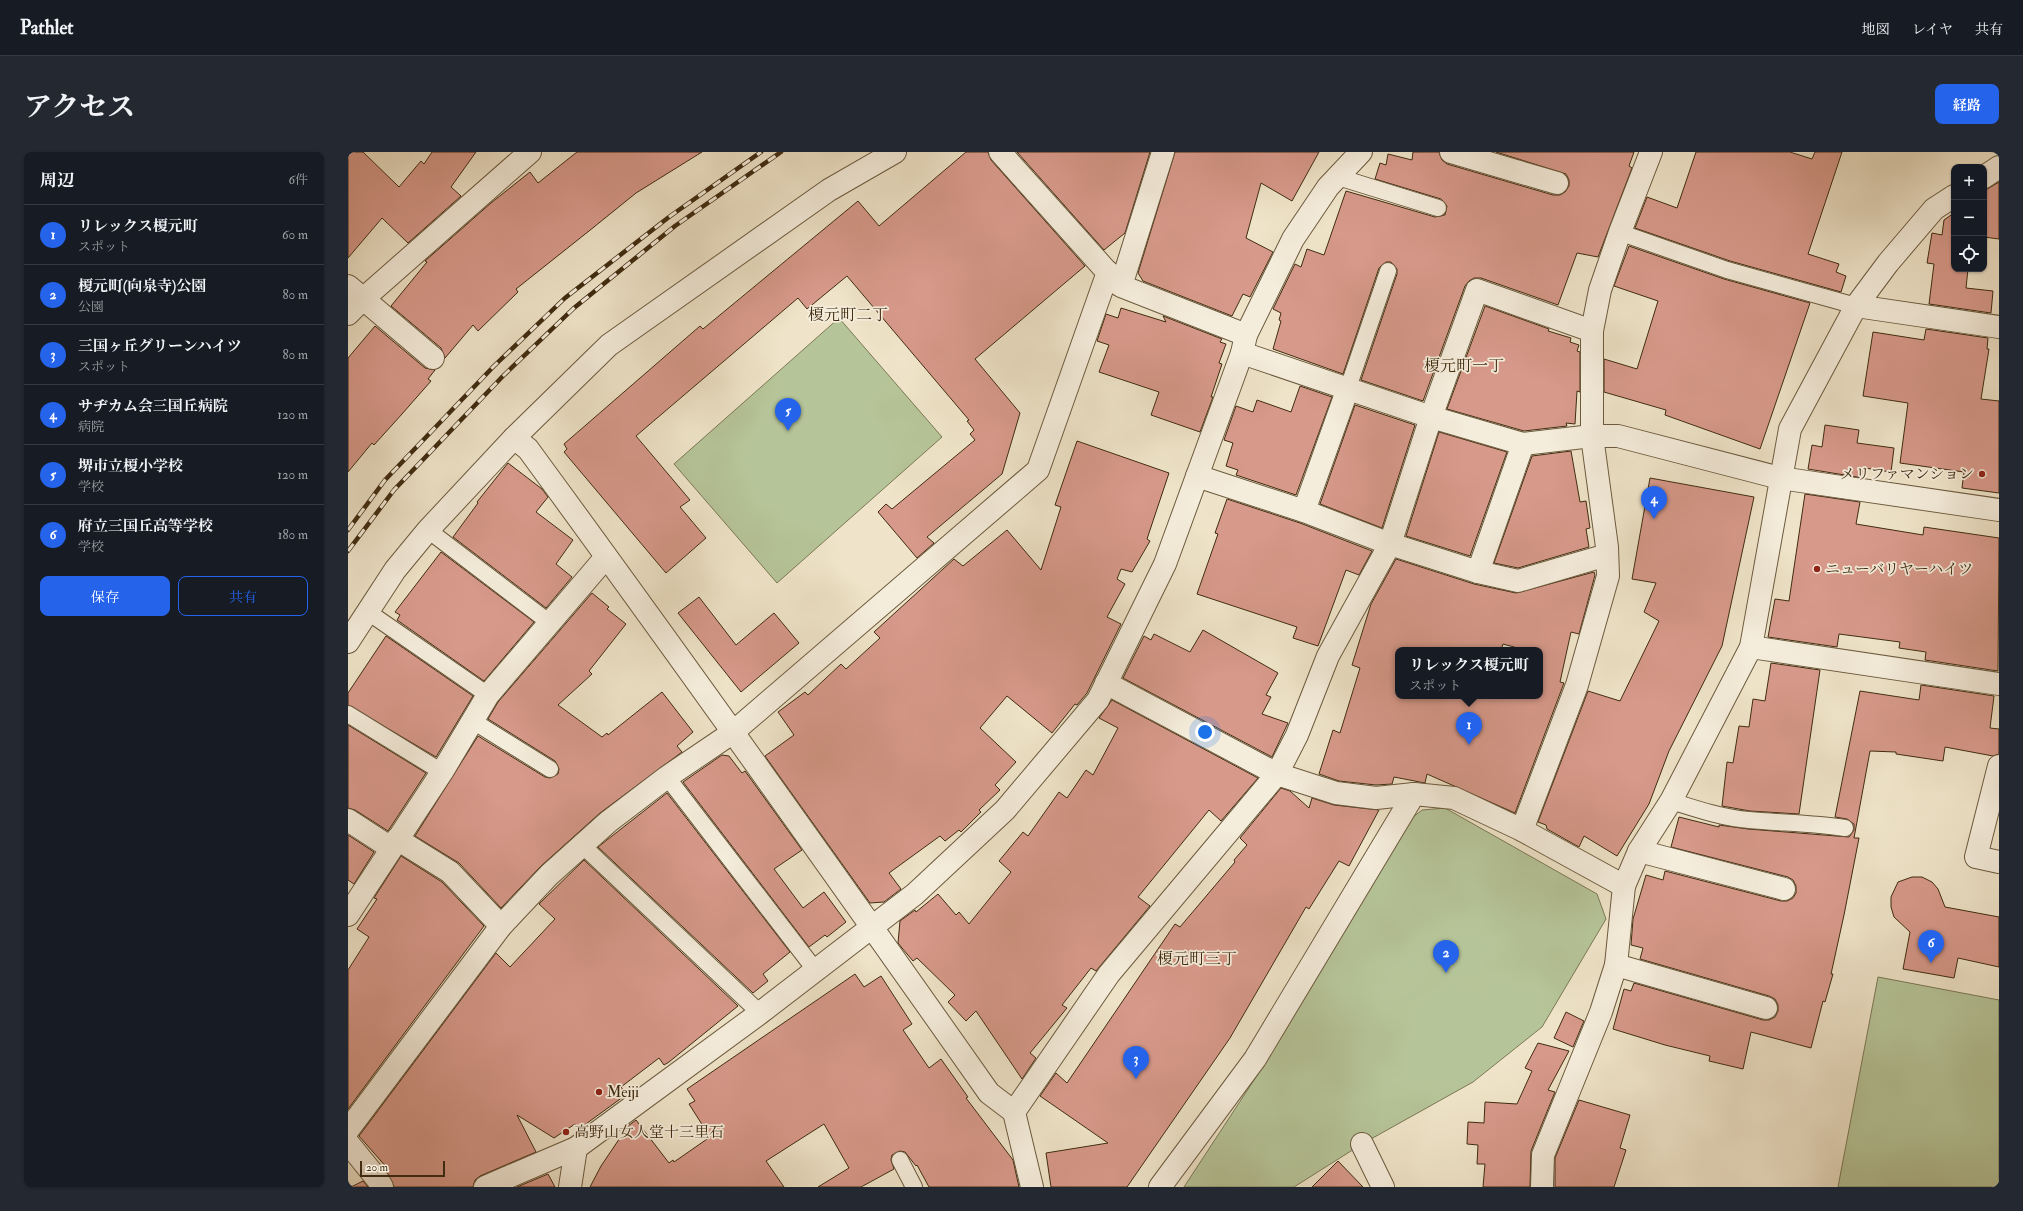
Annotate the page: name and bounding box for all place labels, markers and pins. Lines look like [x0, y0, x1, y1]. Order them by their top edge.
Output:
pin: 5 [775, 398, 801, 431]
place label: メリファマンション [1840, 465, 1974, 484]
marker: メリファマンション [1977, 469, 1987, 479]
pin: 4 [1641, 486, 1667, 519]
place label: ニューバリヤーハイツ [1825, 560, 1973, 579]
marker: ニューバリヤーハイツ [1812, 564, 1822, 574]
pin: 1 [1456, 712, 1482, 745]
pin: 6 [1918, 930, 1944, 963]
pin: 2 [1433, 940, 1459, 973]
pin: 3 [1123, 1046, 1149, 1079]
place label: Meiji [607, 1083, 639, 1102]
marker: Meiji [594, 1087, 604, 1097]
place label: 高野山女人堂十三里石 [574, 1123, 724, 1142]
marker: 高野山女人堂十三里石 [561, 1127, 571, 1137]

